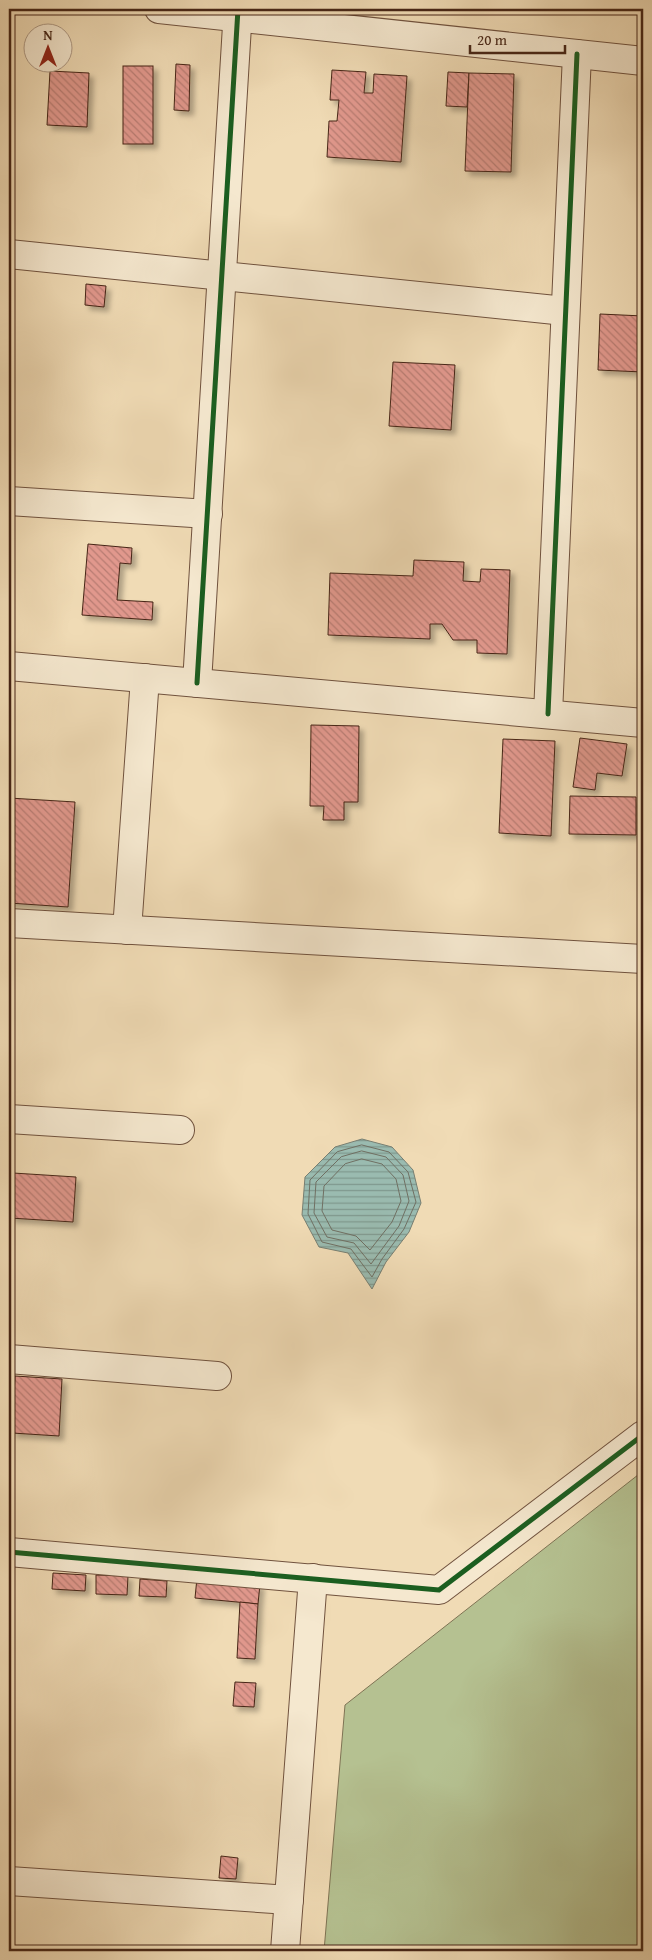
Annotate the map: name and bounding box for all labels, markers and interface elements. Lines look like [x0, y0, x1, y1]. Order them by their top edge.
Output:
north arrow [22, 22, 72, 72]
scale bar [470, 22, 564, 54]
text: N [43, 25, 53, 45]
text: 20 m [477, 29, 508, 50]

